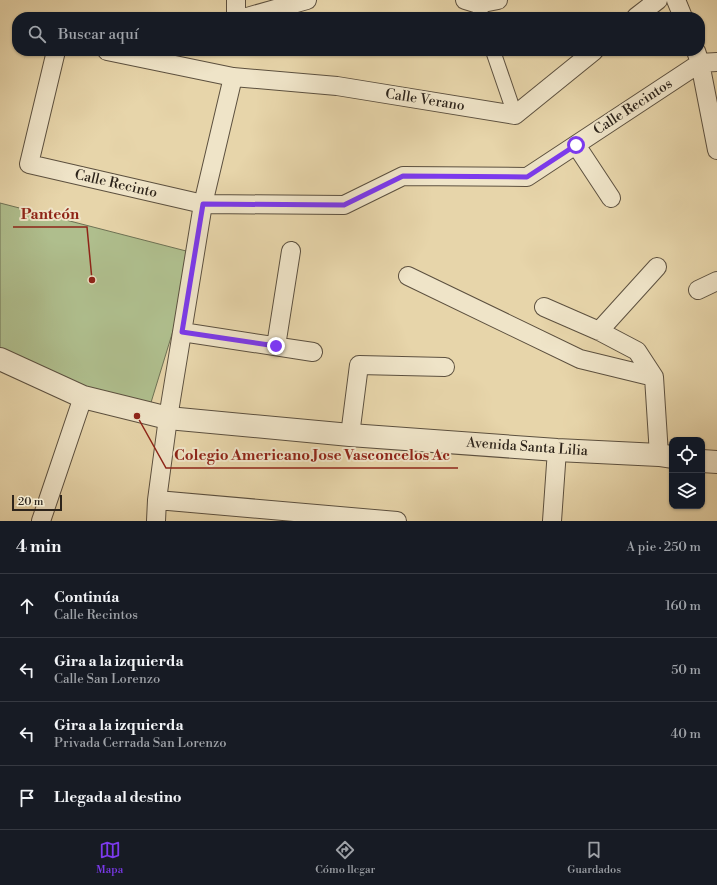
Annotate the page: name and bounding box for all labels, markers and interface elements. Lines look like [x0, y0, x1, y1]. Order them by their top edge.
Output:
search box [12, 12, 705, 56]
icon: search [26, 23, 48, 45]
text: Buscar aquí [58, 25, 139, 44]
street label: Calle Recintos [590, 75, 676, 139]
street label: Calle Verano [384, 85, 466, 115]
route start [567, 136, 585, 154]
street label: Calle Recinto [73, 166, 159, 202]
callout: Panteón [13, 200, 87, 227]
text: Panteón [21, 205, 80, 224]
route end [267, 337, 285, 355]
street label: Avenida Santa Lilia [465, 434, 589, 460]
map controls [669, 437, 705, 509]
button: locate [669, 437, 705, 473]
callout: Colegio Americano Jose Vasconcelos Ac [166, 441, 458, 468]
text: Colegio Americano Jose Vasconcelos Ac [174, 446, 450, 465]
button: layers [669, 473, 705, 509]
scale bar [12, 493, 62, 512]
text: 20 m [18, 495, 43, 509]
text: 4 min [16, 536, 61, 558]
text: A pie · 250 m [626, 539, 701, 555]
text: Continúa [54, 588, 119, 607]
icon: ahead [16, 595, 38, 617]
text: 160 m [665, 598, 701, 614]
text: Calle Recintos [54, 607, 138, 623]
text: Gira a la izquierda [54, 652, 184, 671]
icon: left [16, 659, 38, 681]
text: 50 m [671, 662, 701, 678]
text: Calle San Lorenzo [54, 671, 160, 687]
text: Gira a la izquierda [54, 716, 184, 735]
icon: left [16, 723, 38, 745]
text: 40 m [671, 726, 701, 742]
text: Privada Cerrada San Lorenzo [54, 735, 227, 751]
icon: arrive [16, 787, 38, 809]
text: Llegada al destino [54, 788, 182, 807]
tab: Mapa [96, 839, 123, 877]
tab: Cómo llegar [315, 839, 375, 877]
tab: Guardados [567, 839, 621, 877]

